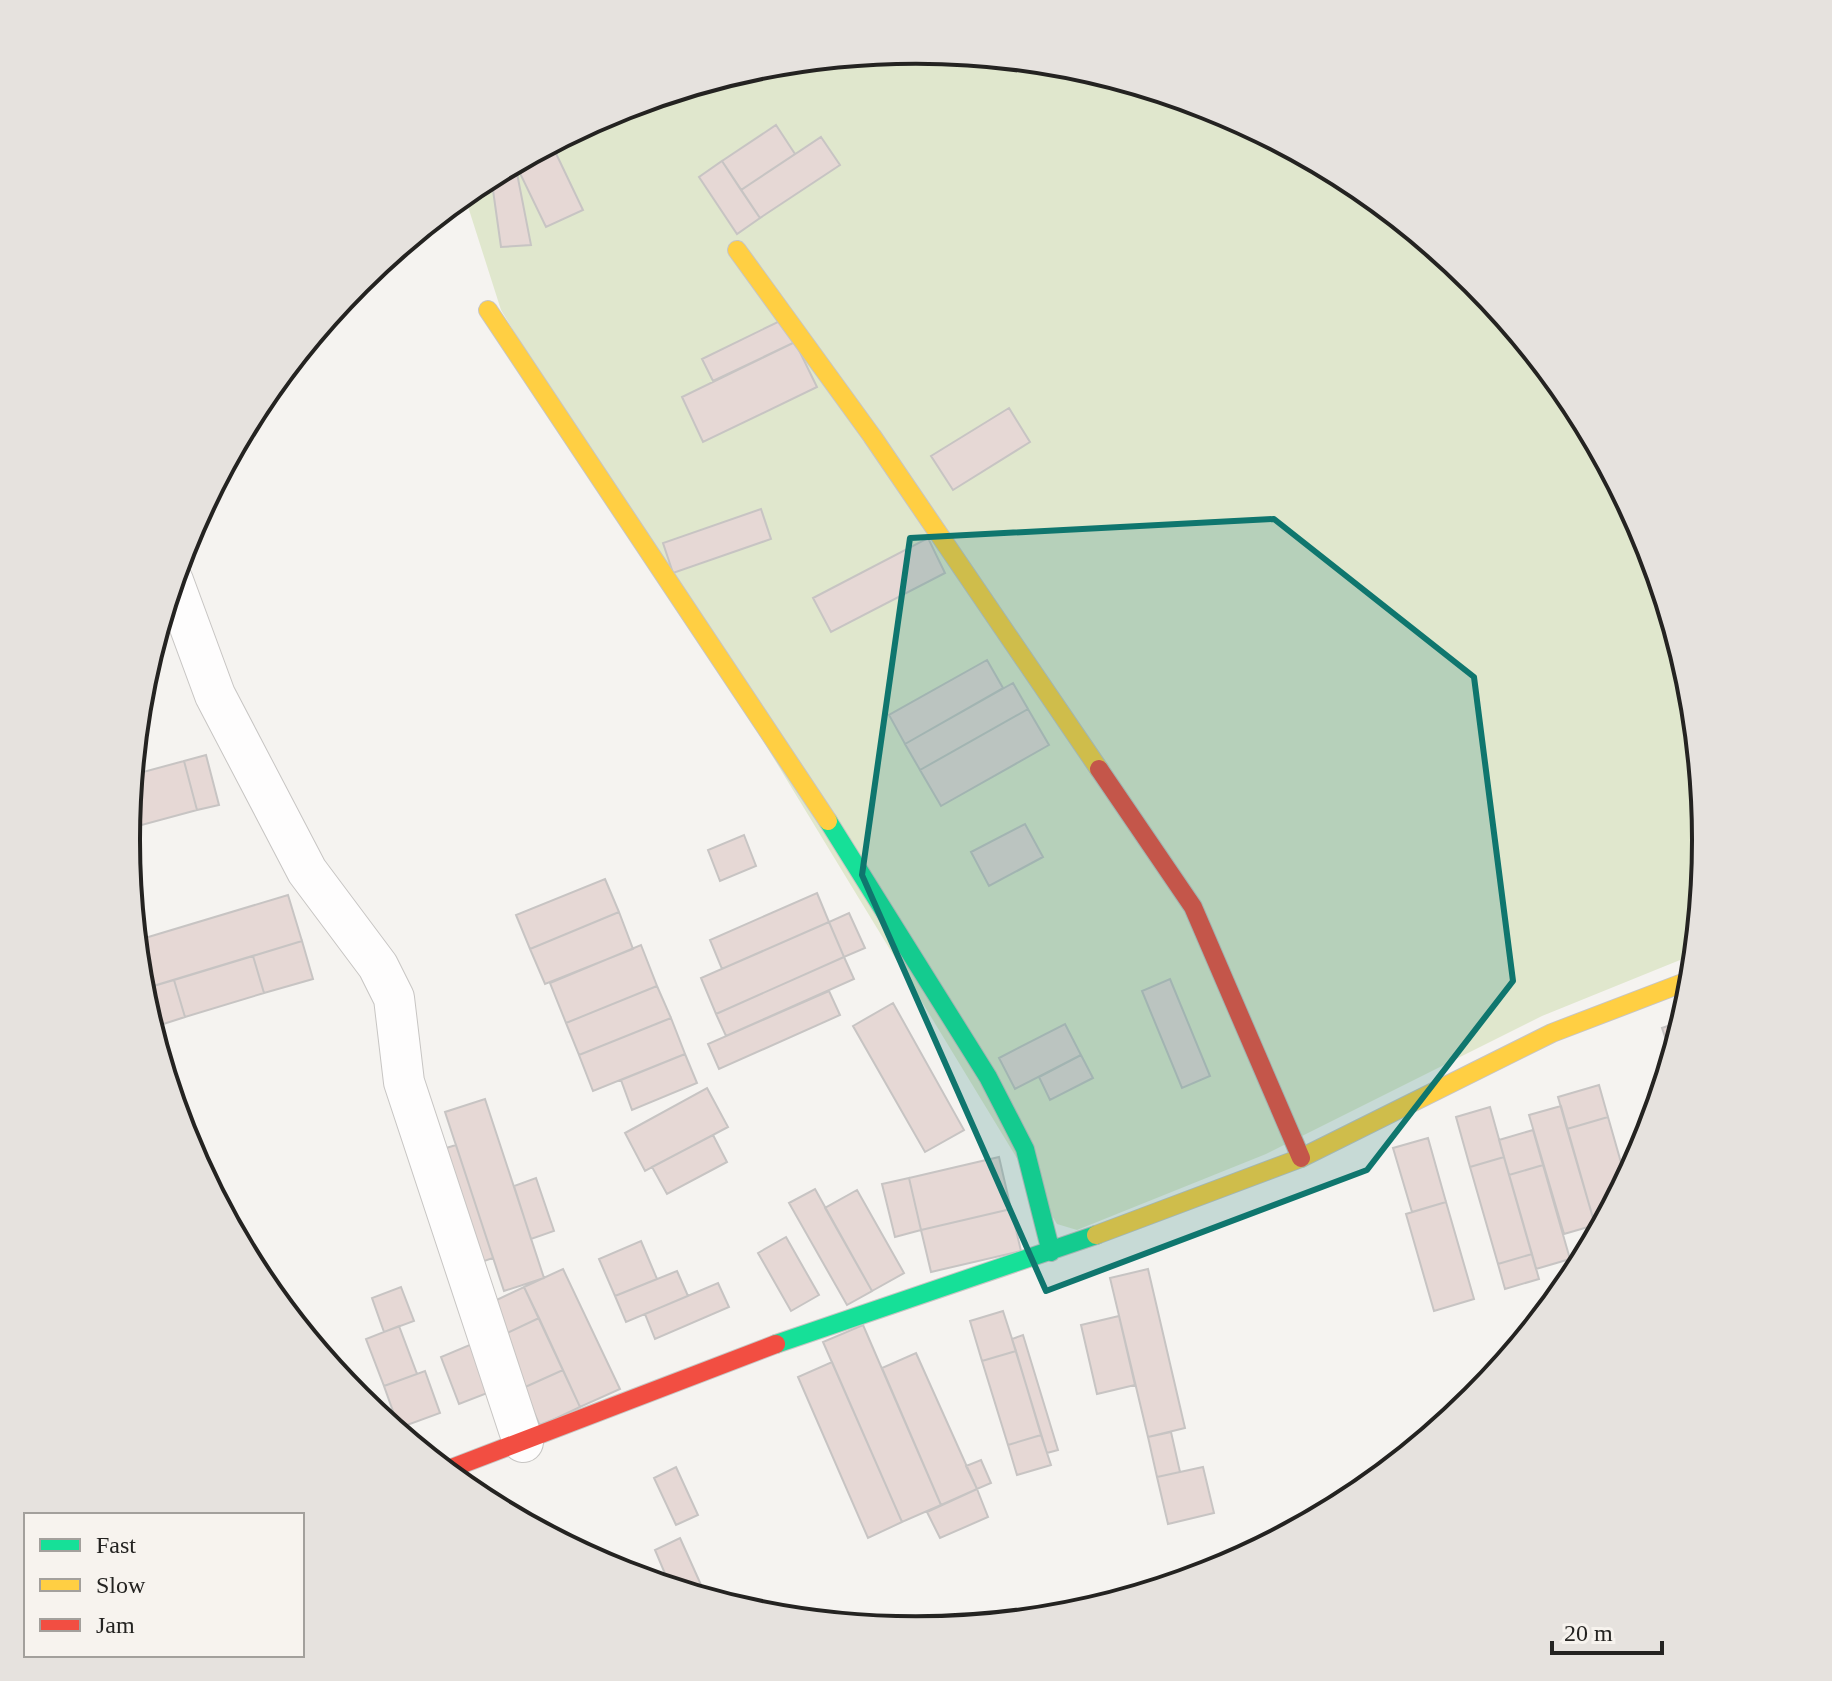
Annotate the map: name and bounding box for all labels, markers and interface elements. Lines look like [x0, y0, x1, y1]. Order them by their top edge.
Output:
legend [24, 1513, 304, 1657]
text: Fast [96, 1532, 136, 1558]
text: Slow [96, 1572, 146, 1598]
scale bar [1552, 1605, 1662, 1655]
text: Jam [96, 1612, 135, 1638]
text: 20 m [1564, 1620, 1613, 1646]

